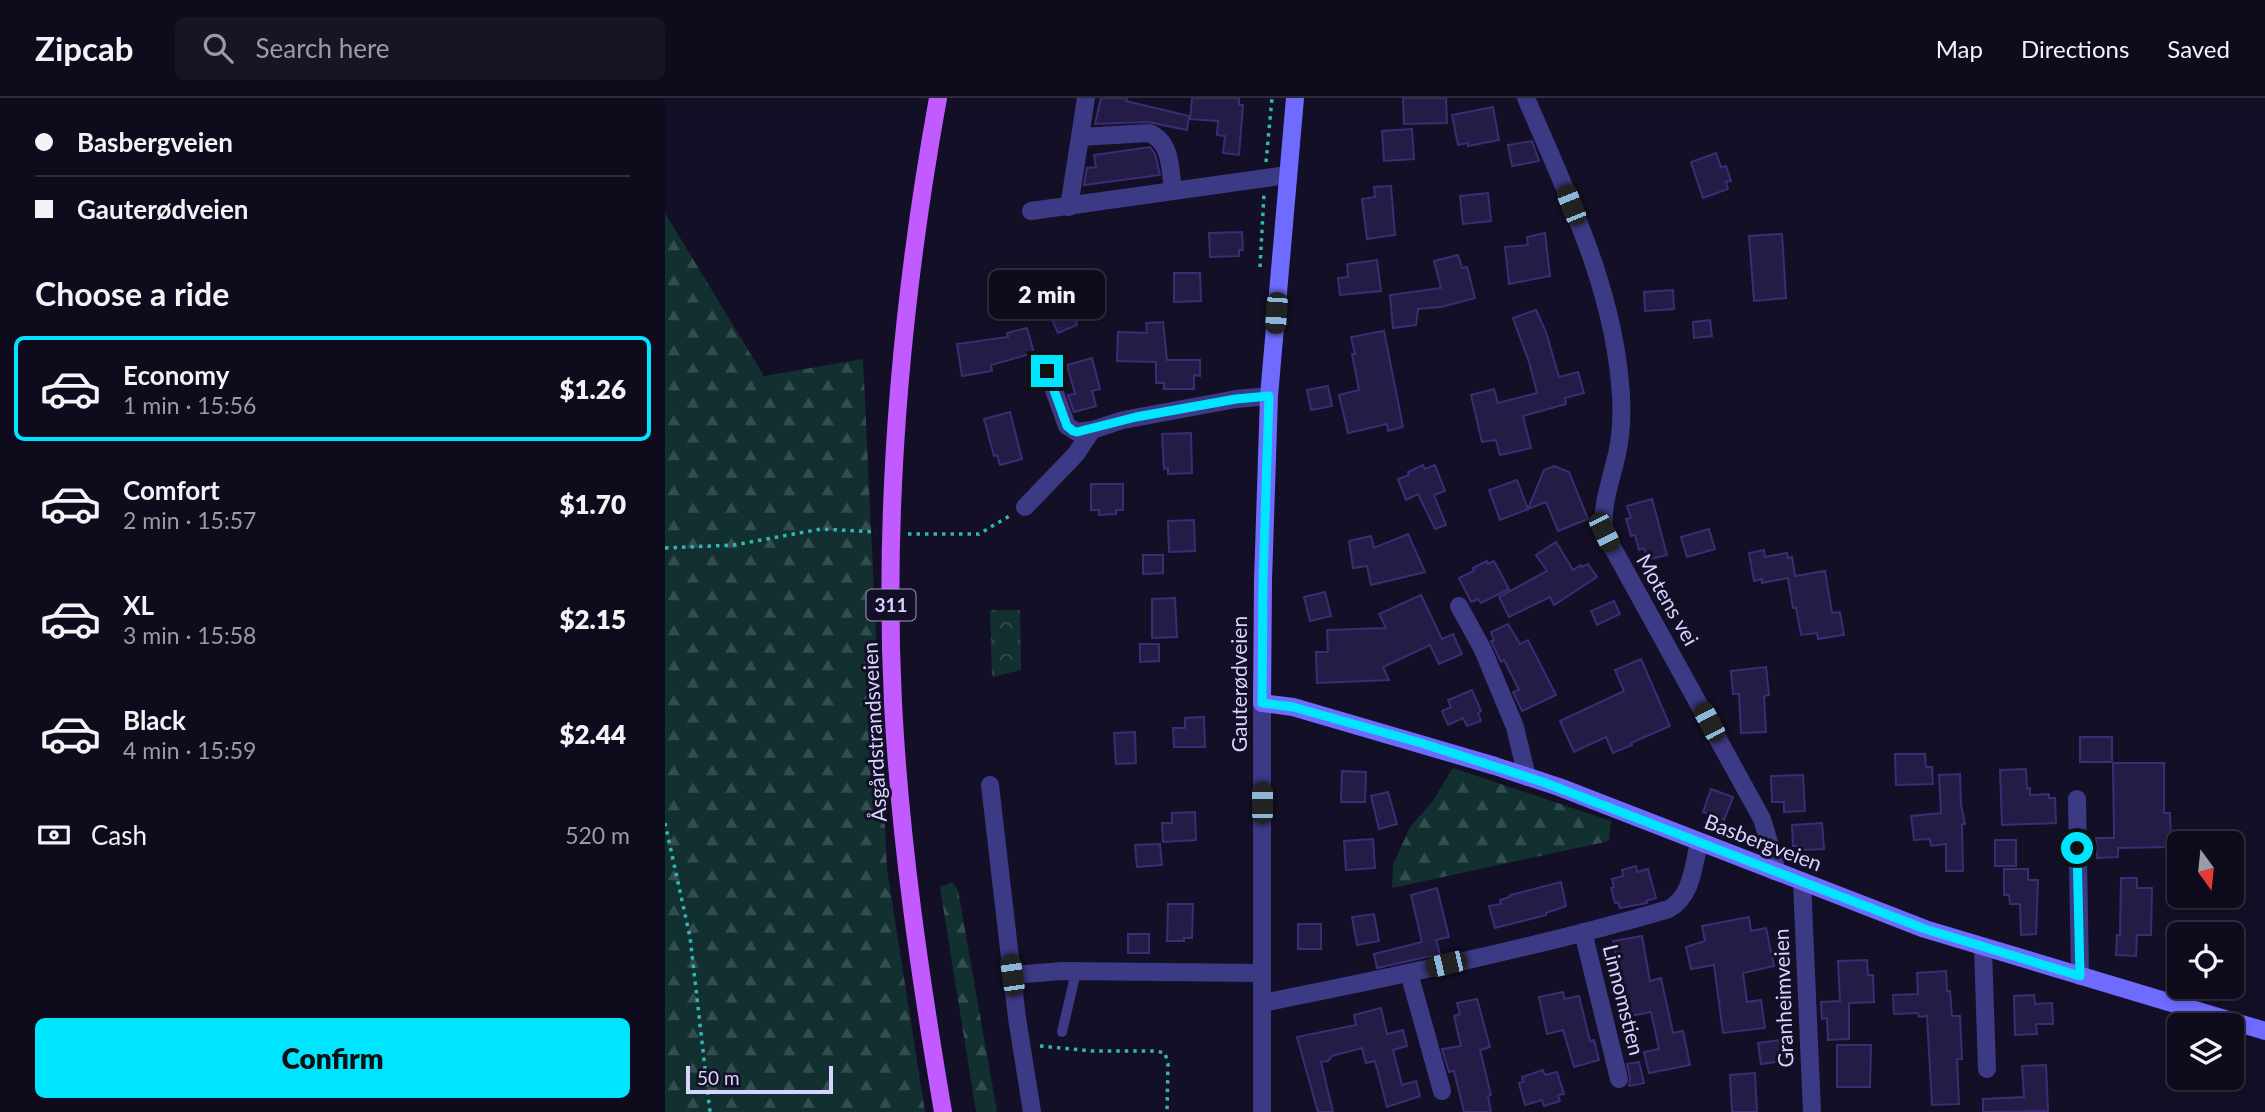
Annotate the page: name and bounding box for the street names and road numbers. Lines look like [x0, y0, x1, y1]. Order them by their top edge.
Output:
street label: Motens vei [1632, 549, 1705, 650]
road number: 311 [867, 590, 915, 620]
street label: Gauterødveien [1226, 616, 1251, 752]
street label: Åsgårdstrandsveien [856, 642, 891, 823]
street label: Basbergveien [1701, 808, 1826, 875]
street label: Granheimveien [1768, 928, 1797, 1068]
street label: Linnomstien [1599, 942, 1650, 1058]

